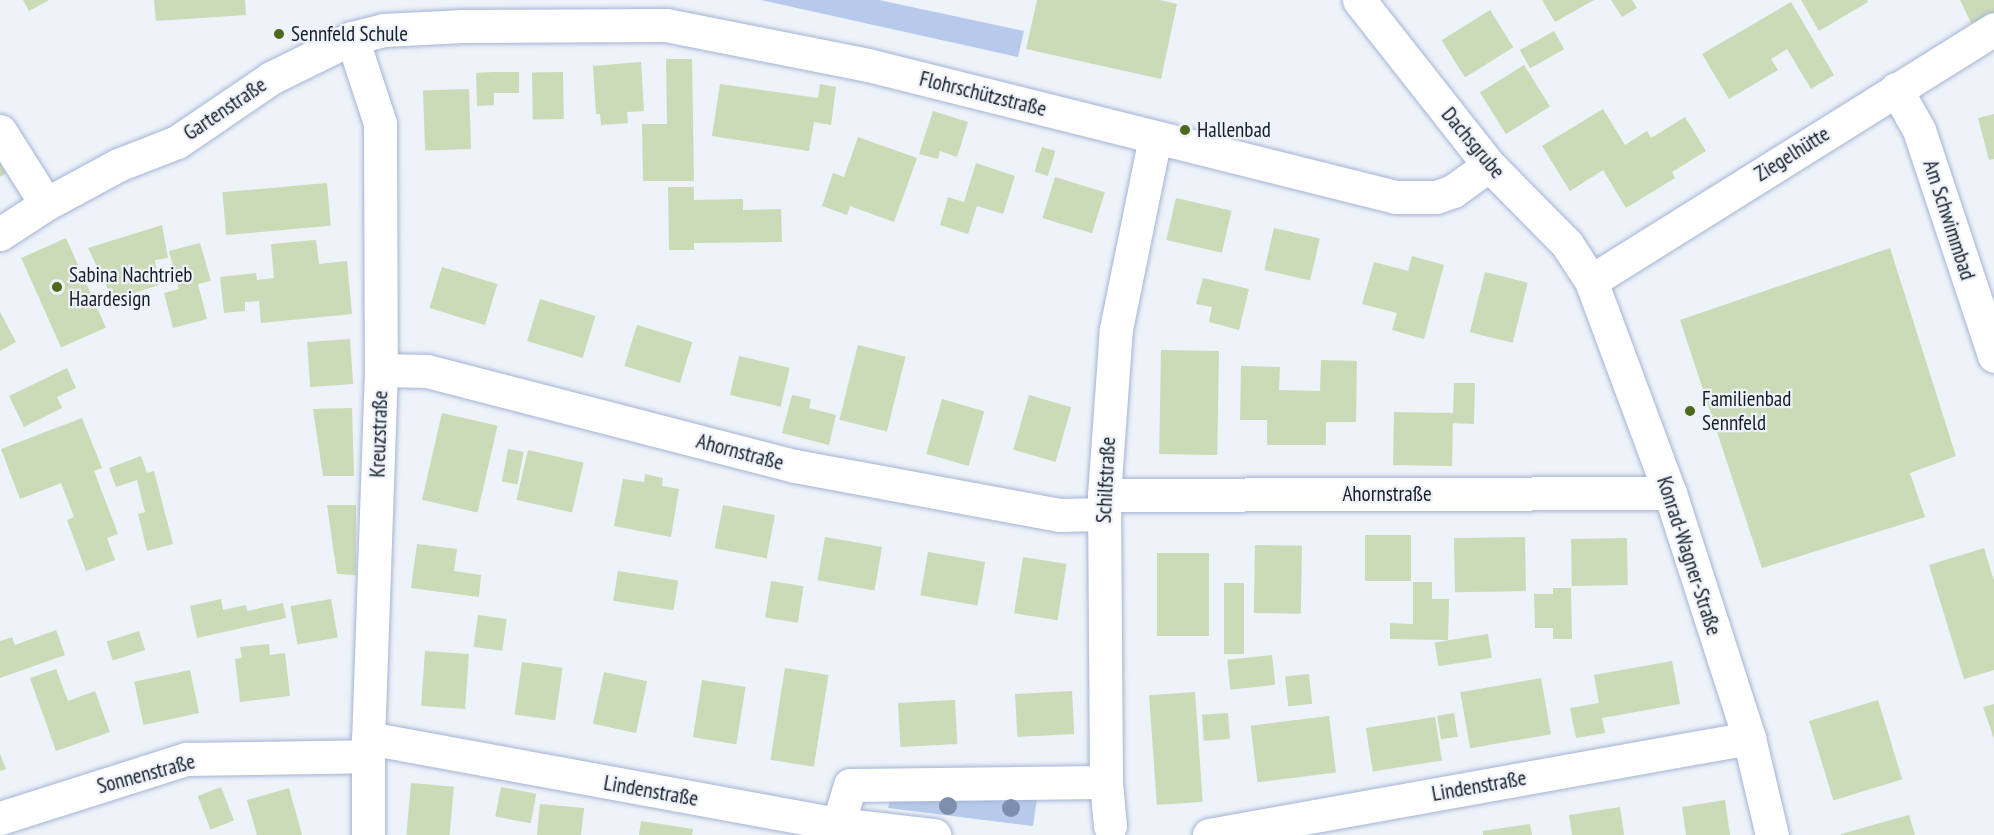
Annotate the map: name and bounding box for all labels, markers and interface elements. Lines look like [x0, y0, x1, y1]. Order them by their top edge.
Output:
place label: Sennfeld Schule [291, 21, 408, 47]
marker: Sennfeld Schule [272, 27, 286, 41]
street label: Flohrschützstraße [917, 66, 1049, 122]
street label: Gartenstraße [179, 72, 271, 146]
street label: Dachsgrube [1436, 102, 1510, 184]
place label: Hallenbad [1197, 117, 1271, 143]
street label: Ziegelhütte [1750, 121, 1834, 187]
marker: Hallenbad [1178, 123, 1192, 137]
street label: Am Schwimmbad [1918, 157, 1980, 283]
place label: Sabina Nachtrieb Haardesign [69, 262, 192, 312]
marker: Sabina Nachtrieb Haardesign [50, 280, 64, 294]
place label: Familienbad Sennfeld [1702, 386, 1791, 436]
street label: Kreuzstraße [365, 390, 393, 478]
marker: Familienbad Sennfeld [1683, 404, 1697, 418]
street label: Ahornstraße [694, 428, 786, 476]
street label: Schilfstraße [1091, 436, 1121, 524]
street label: Konrad-Wagner-Straße [1651, 473, 1727, 639]
street label: Ahornstraße [1342, 481, 1432, 507]
street label: Sonnenstraße [94, 749, 198, 799]
street label: Lindenstraße [1430, 765, 1528, 807]
street label: Lindenstraße [602, 770, 700, 812]

